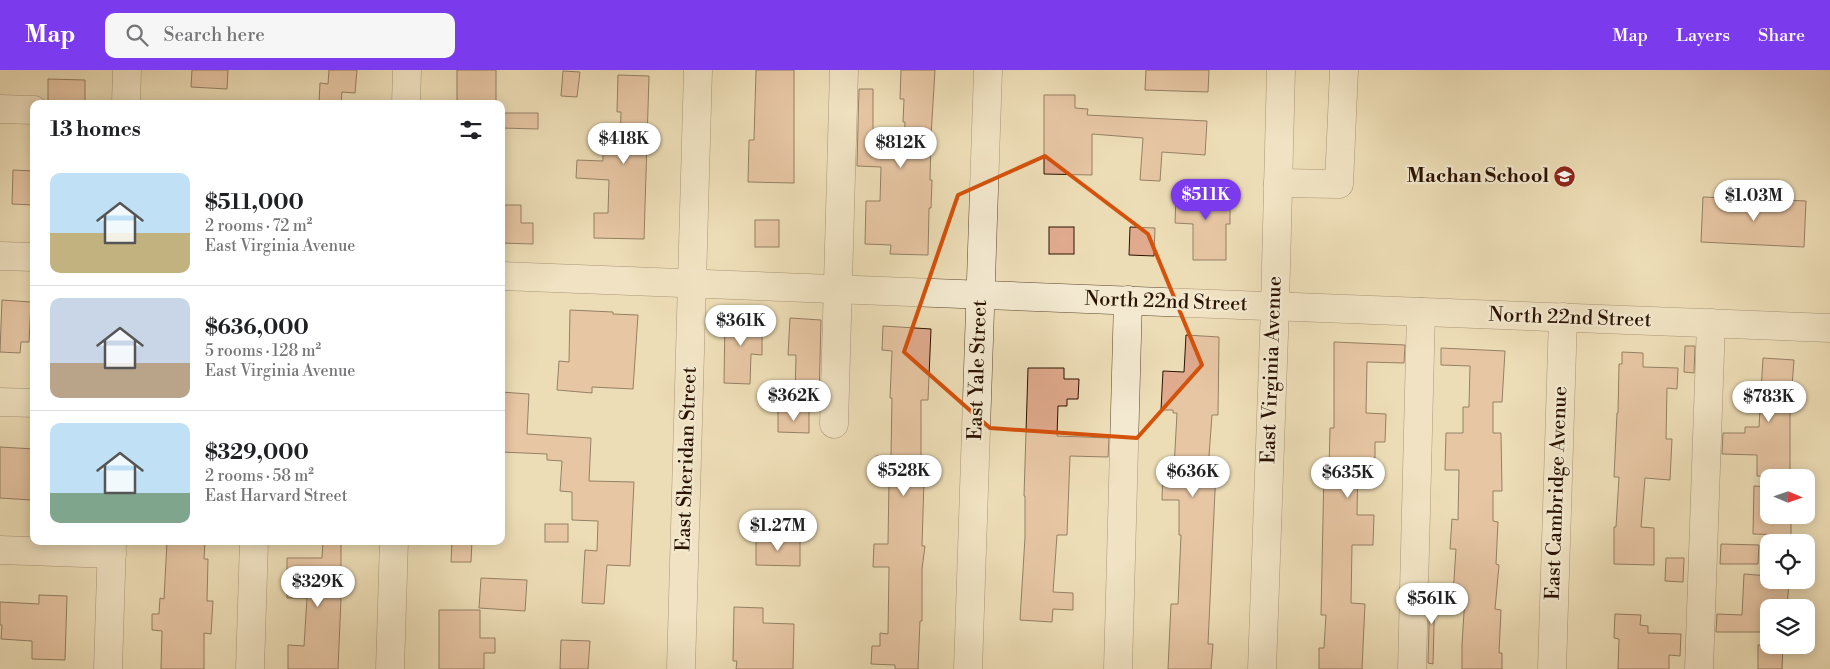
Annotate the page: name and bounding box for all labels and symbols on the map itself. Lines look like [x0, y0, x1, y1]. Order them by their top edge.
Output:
pin: $418K [589, 122, 659, 165]
pin: $812K [866, 126, 936, 169]
place label: Machan School [1407, 164, 1549, 189]
school or university icon: Machan School [1553, 164, 1577, 188]
pin: $511K [1171, 178, 1241, 221]
pin: $1.03M [1713, 180, 1795, 222]
street label: East Virginia Avenue [1256, 276, 1288, 464]
street label: North 22nd Street [1084, 287, 1248, 317]
street label: East Yale Street [963, 299, 993, 441]
street label: North 22nd Street [1488, 303, 1652, 333]
pin: $361K [706, 304, 776, 347]
street label: East Sheridan Street [671, 366, 703, 552]
pin: $362K [759, 380, 829, 422]
pin: $783K [1734, 380, 1804, 423]
street label: East Cambridge Avenue [1541, 386, 1573, 600]
pin: $528K [869, 454, 939, 497]
pin: $636K [1158, 456, 1228, 498]
pin: $635K [1313, 456, 1383, 499]
north arrow [1760, 469, 1815, 524]
pin: $1.27M [737, 510, 819, 552]
pin: $329K [283, 566, 353, 608]
pin: $561K [1397, 582, 1467, 625]

